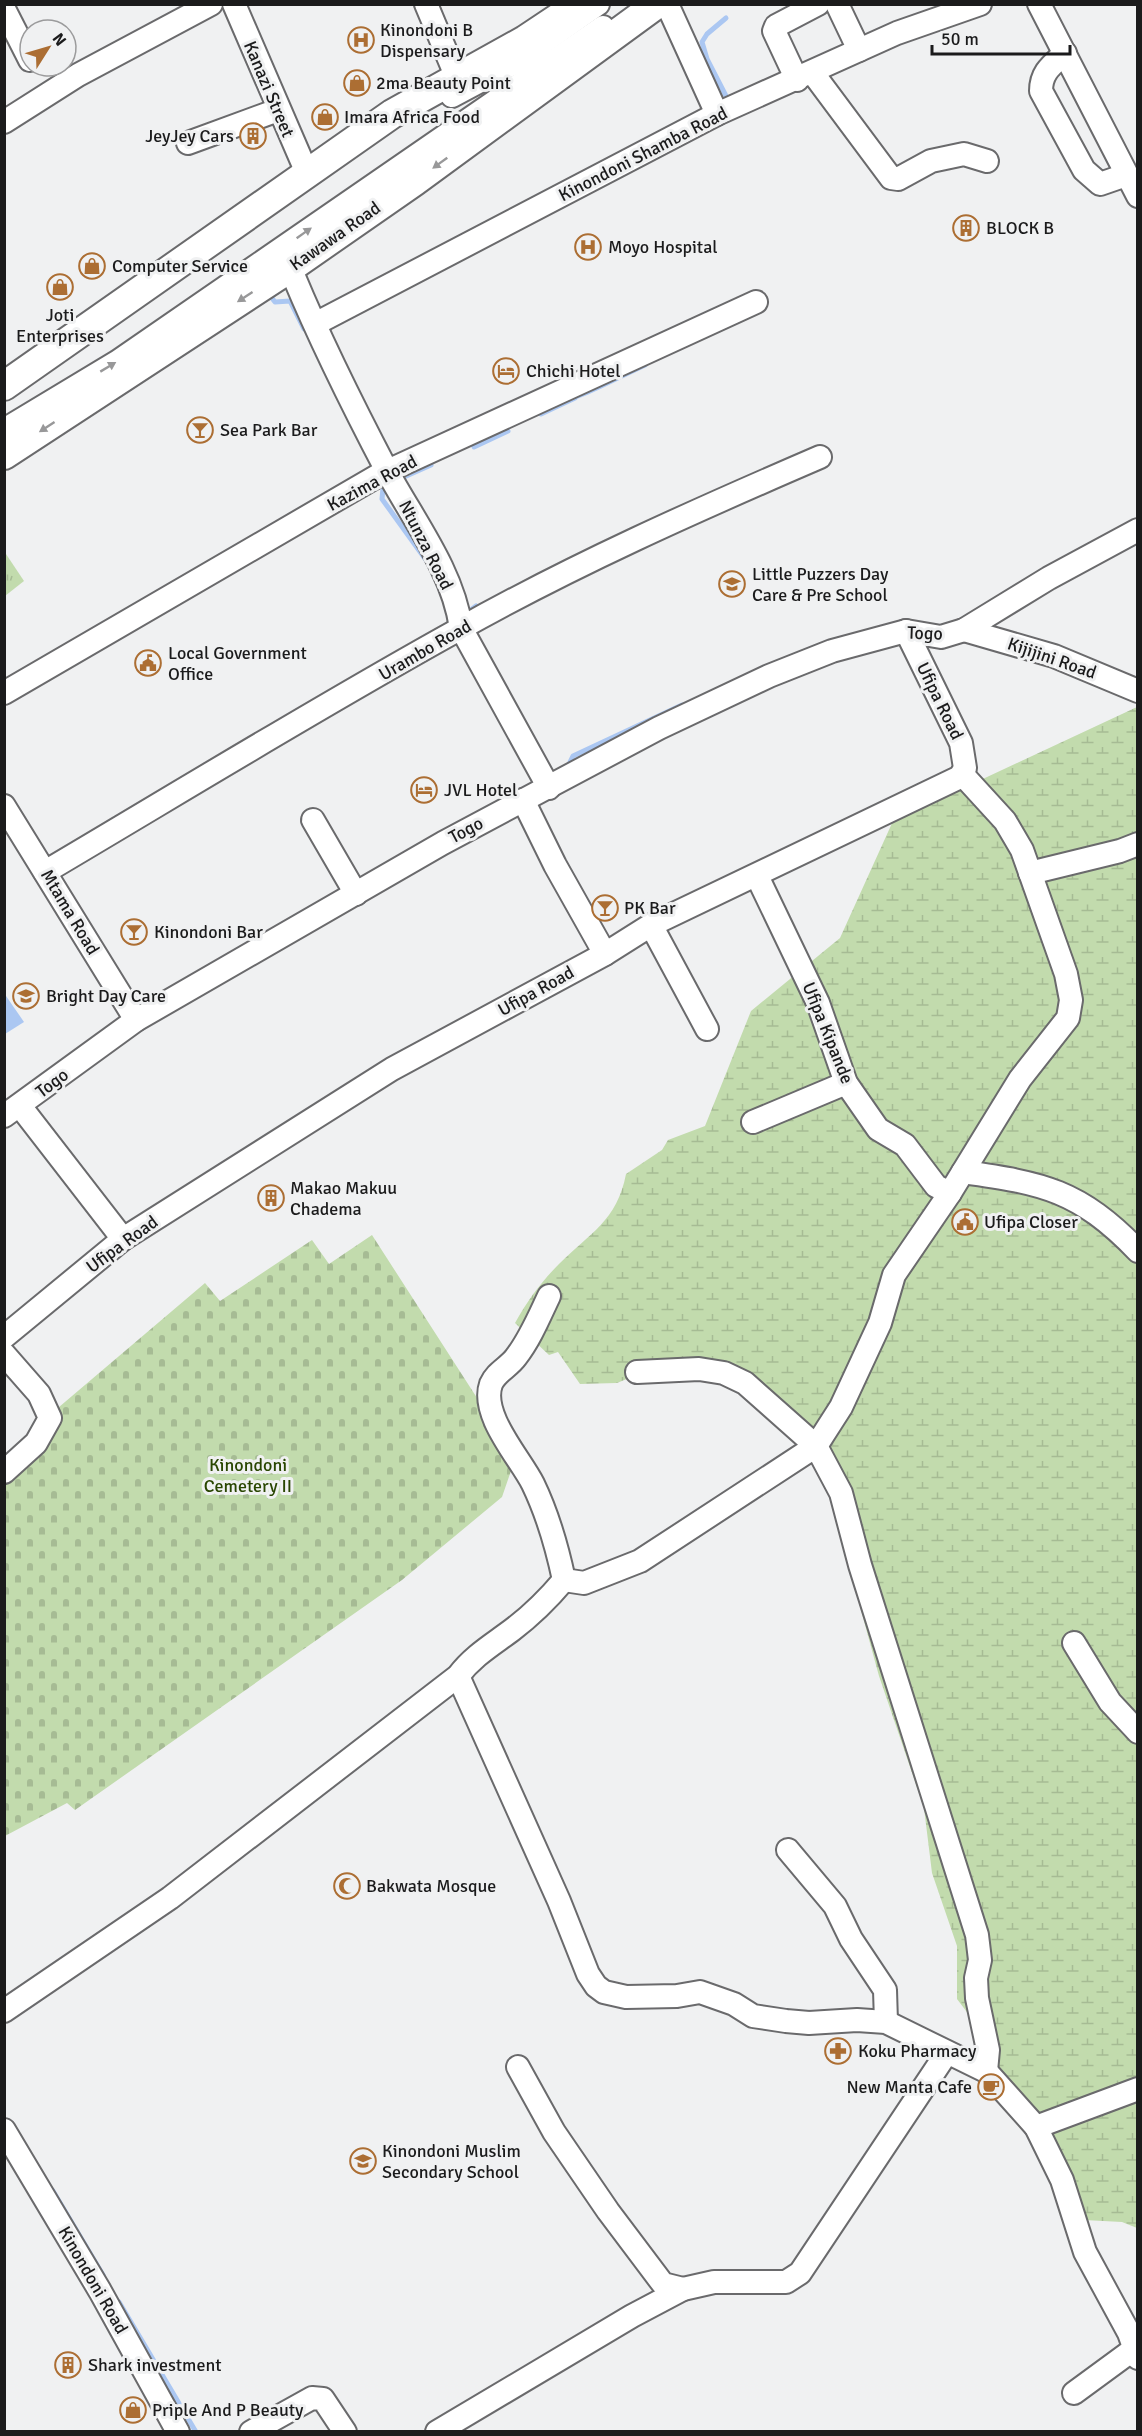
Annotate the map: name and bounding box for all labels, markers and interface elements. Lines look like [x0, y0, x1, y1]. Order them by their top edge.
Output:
north arrow [18, 18, 78, 78]
scale bar [932, 18, 1070, 56]
place label: Kinondoni B Dispensary [380, 19, 473, 62]
hospital icon: Kinondoni B Dispensary [346, 25, 376, 55]
text: 50 m [941, 28, 979, 50]
text: N [48, 29, 71, 50]
street label: Kanazi Street [239, 37, 299, 141]
shop icon: 2ma Beauty Point [342, 68, 372, 98]
place label: 2ma Beauty Point [376, 72, 511, 94]
shop icon: Imara Africa Food [310, 102, 340, 132]
street label: Kinondoni Shamba Road [555, 102, 731, 206]
place label: Imara Africa Food [344, 106, 480, 128]
building icon: JeyJey Cars [238, 121, 268, 151]
place label: JeyJey Cars [145, 125, 234, 147]
one-way arrow [433, 156, 448, 168]
street label: Kawawa Road [285, 197, 385, 275]
building icon: BLOCK B [951, 213, 981, 243]
place label: BLOCK B [986, 217, 1054, 239]
one-way arrow [296, 228, 312, 239]
hospital icon: Moyo Hospital [573, 232, 603, 262]
place label: Moyo Hospital [608, 236, 718, 258]
shop icon: Computer Service [77, 251, 107, 281]
place label: Computer Service [112, 255, 248, 277]
shop icon: Joti Enterprises [45, 272, 75, 302]
one-way arrow [237, 291, 253, 302]
place label: Joti Enterprises [16, 304, 104, 347]
hotel icon: Chichi Hotel [491, 356, 521, 386]
place label: Chichi Hotel [526, 360, 620, 382]
one-way arrow [100, 362, 116, 373]
bar icon: Sea Park Bar [185, 415, 215, 445]
place label: Sea Park Bar [220, 419, 318, 441]
one-way arrow [39, 421, 55, 432]
street label: Kazima Road [323, 450, 421, 516]
street label: Ntunza Road [394, 496, 458, 594]
place label: Little Puzzers Day Care & Pre School [752, 563, 889, 606]
school or university icon: Little Puzzers Day Care & Pre School [717, 569, 747, 599]
street label: Urambo Road [375, 615, 475, 685]
street label: Togo [907, 621, 943, 645]
street label: Kijijini Road [1005, 633, 1099, 683]
place label: Local Government Office [168, 642, 307, 685]
public building icon: Local Government Office [133, 648, 163, 678]
street label: Ufipa Road [912, 659, 968, 743]
hotel icon: JVL Hotel [409, 775, 439, 805]
place label: JVL Hotel [444, 779, 517, 801]
street label: Togo [445, 812, 487, 848]
street label: Mtama Road [36, 865, 104, 959]
bar icon: PK Bar [590, 893, 620, 923]
place label: PK Bar [624, 897, 676, 919]
bar icon: Kinondoni Bar [119, 917, 149, 947]
place label: Kinondoni Bar [154, 921, 263, 943]
street label: Ufipa Road [494, 961, 578, 1021]
street label: Ufipa Kipande [798, 979, 858, 1087]
school or university icon: Bright Day Care [11, 981, 41, 1011]
place label: Bright Day Care [46, 985, 166, 1007]
street label: Togo [31, 1064, 73, 1102]
place label: Makao Makuu Chadema [290, 1177, 397, 1220]
building icon: Makao Makuu Chadema [256, 1183, 286, 1213]
public building icon: Ufipa Closer [950, 1207, 980, 1237]
street label: Ufipa Road [82, 1211, 162, 1277]
place label: Ufipa Closer [984, 1211, 1078, 1233]
park label: Kinondoni Cemetery II [204, 1454, 292, 1497]
mosque icon: Bakwata Mosque [332, 1871, 362, 1901]
place label: Bakwata Mosque [366, 1875, 496, 1897]
pharmacy icon: Koku Pharmacy [823, 2036, 853, 2066]
place label: Koku Pharmacy [858, 2040, 977, 2062]
cafe icon: New Manta Cafe [976, 2072, 1006, 2102]
place label: New Manta Cafe [846, 2076, 972, 2098]
place label: Kinondoni Muslim Secondary School [382, 2140, 521, 2183]
school or university icon: Kinondoni Muslim Secondary School [348, 2146, 378, 2176]
street label: Kinondoni Road [53, 2222, 133, 2338]
building icon: Shark investment [53, 2350, 83, 2380]
place label: Shark investment [88, 2354, 222, 2376]
shop icon: Priple And P Beauty [118, 2395, 148, 2425]
place label: Priple And P Beauty [152, 2399, 304, 2421]

